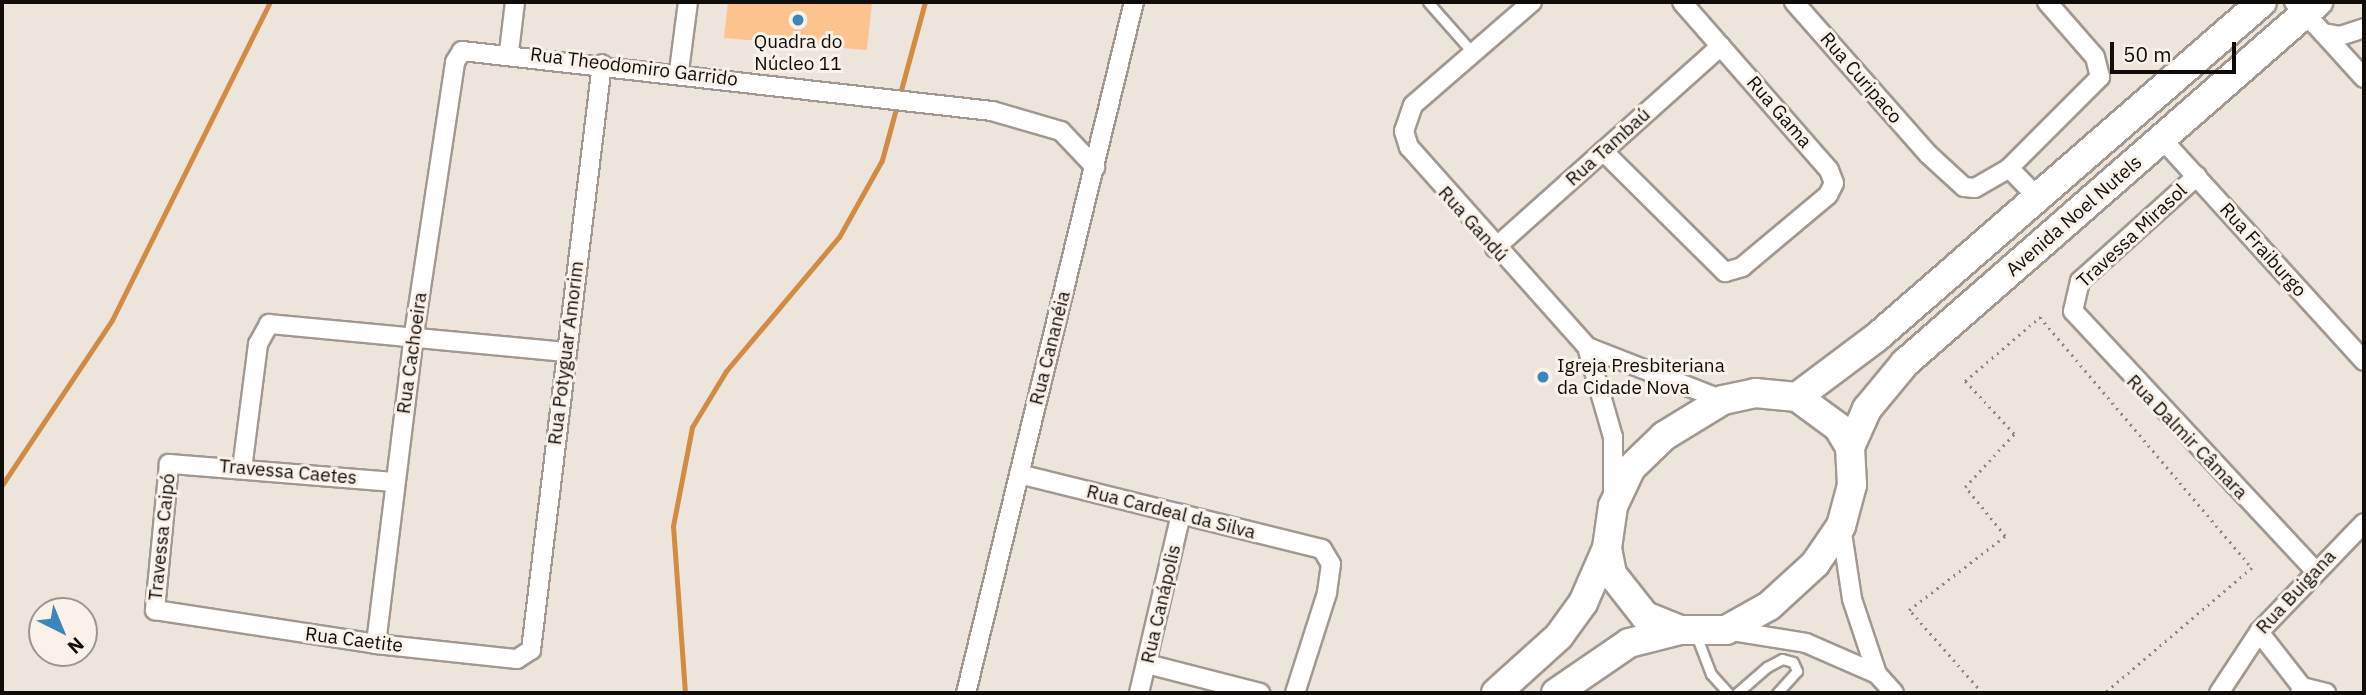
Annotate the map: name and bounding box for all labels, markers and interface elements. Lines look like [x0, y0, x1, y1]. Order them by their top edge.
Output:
marker: Quadra do Núcleo 11 [790, 12, 806, 28]
street label: Rua Curipaco [1815, 28, 1907, 128]
scale bar [2114, 28, 2240, 72]
place label: Quadra do Núcleo 11 [754, 31, 842, 75]
text: 50 m [2123, 40, 2172, 68]
street label: Rua Theodomiro Garrido [529, 43, 739, 91]
street label: Rua Gama [1742, 71, 1816, 153]
street label: Rua Tambaú [1561, 103, 1655, 191]
street label: Avenida Noel Nutels [2001, 151, 2147, 281]
street label: Travessa Mirasol [2072, 179, 2192, 293]
street label: Rua Gandú [1433, 182, 1513, 266]
street label: Rua Fraiburgo [2215, 198, 2311, 302]
street label: Rua Potyguar Amorim [543, 260, 589, 446]
street label: Rua Cananéia [1025, 289, 1075, 407]
street label: Rua Cachoeira [392, 291, 432, 415]
place label: Igreja Presbiteriana da Cidade Nova [1557, 355, 1725, 399]
marker: Igreja Presbiteriana da Cidade Nova [1535, 369, 1551, 385]
street label: Rua Dalmir Câmara [2122, 370, 2252, 504]
street label: Travessa Caetes [218, 455, 358, 489]
street label: Travessa Caipó [144, 472, 180, 602]
street label: Rua Cardeal da Silva [1084, 480, 1258, 544]
street label: Rua Canápolis [1136, 542, 1186, 666]
street label: Rua Buigana [2251, 545, 2341, 639]
north arrow [28, 597, 98, 667]
street label: Rua Caetite [304, 623, 404, 657]
text: N [63, 632, 89, 659]

